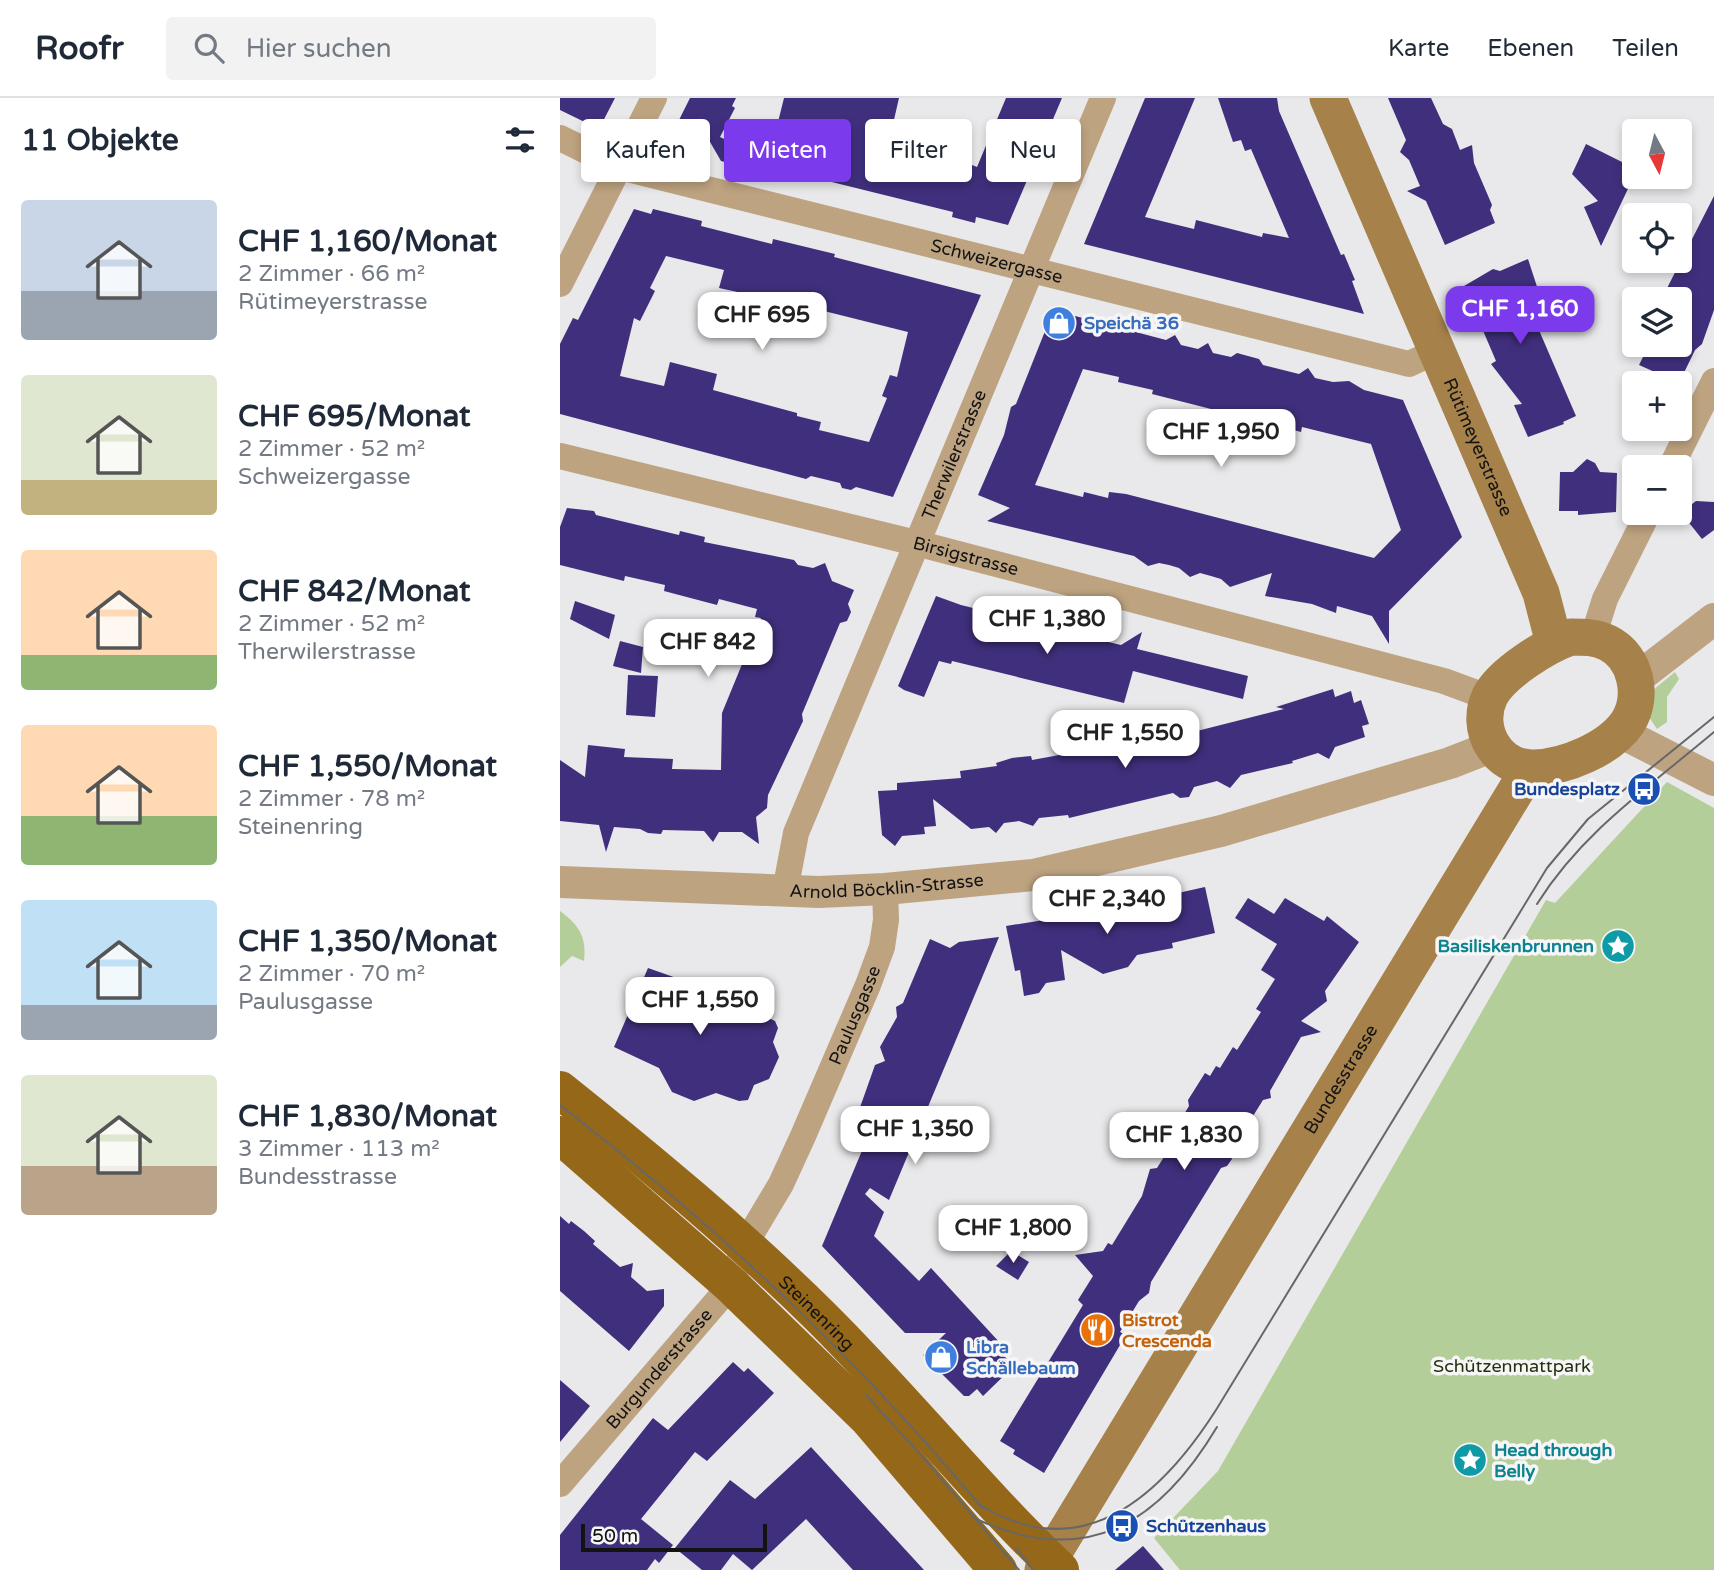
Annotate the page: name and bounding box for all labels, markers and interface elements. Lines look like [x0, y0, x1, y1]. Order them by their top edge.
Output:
search box [166, 17, 656, 80]
text: Roofr [35, 29, 124, 68]
icon: search [190, 29, 228, 67]
text: Hier suchen [246, 33, 392, 64]
text: Karte [1388, 34, 1449, 63]
text: Ebenen [1487, 34, 1574, 63]
text: Teilen [1612, 34, 1679, 63]
chip: Kaufen [581, 119, 710, 182]
chip: Mieten [724, 119, 851, 182]
chip: Filter [865, 119, 972, 182]
chip: Neu [986, 119, 1081, 182]
north arrow [1622, 119, 1692, 189]
map controls [1622, 119, 1692, 525]
icon: filters [501, 121, 539, 159]
text: 11 Objekte [21, 122, 179, 159]
button: locate [1622, 203, 1692, 273]
text: CHF 1,160/Monat [238, 223, 497, 260]
icon: home [77, 228, 161, 312]
street label: Schweizergasse [928, 234, 1065, 288]
text: 2 Zimmer · 66 m² [238, 260, 425, 288]
pin: CHF 1,160 [1440, 286, 1600, 346]
button: layers [1622, 287, 1692, 357]
text: Rütimeyerstrasse [238, 288, 428, 316]
pin: CHF 695 [697, 292, 827, 352]
text: CHF 1,160 [1461, 295, 1579, 323]
text: CHF 695 [714, 301, 810, 329]
shop icon: Speichä 36 [1040, 304, 1078, 342]
place label: Speichä 36 [1084, 312, 1179, 334]
button: + [1622, 371, 1692, 441]
street label: Rütimeyerstrasse [1439, 375, 1518, 520]
street label: Therwilerstrasse [917, 386, 991, 523]
text: CHF 695/Monat [238, 398, 470, 435]
icon: home [77, 403, 161, 487]
pin: CHF 1,950 [1141, 410, 1301, 469]
text: CHF 1,950 [1162, 418, 1280, 446]
text: 2 Zimmer · 52 m² [238, 435, 425, 463]
button: − [1622, 455, 1692, 525]
text: Schweizergasse [238, 463, 411, 491]
street label: Birsigstrasse [911, 532, 1021, 580]
text: CHF 842/Monat [238, 573, 470, 610]
icon: home [77, 578, 161, 662]
pin: CHF 1,380 [967, 596, 1127, 656]
text: CHF 1,380 [988, 605, 1106, 633]
text: 2 Zimmer · 52 m² [238, 610, 425, 638]
pin: CHF 842 [643, 620, 773, 679]
text: CHF 842 [660, 628, 756, 656]
text: Therwilerstrasse [238, 638, 416, 666]
pin: CHF 1,550 [1045, 710, 1205, 770]
text: CHF 1,550 [1066, 719, 1184, 747]
text: CHF 1,550/Monat [238, 748, 497, 785]
icon: home [77, 753, 161, 837]
bus stop icon: Bundesplatz [1625, 770, 1663, 808]
place label: Bundesplatz [1514, 778, 1620, 800]
text: 2 Zimmer · 78 m² [238, 785, 425, 813]
text: Steinenring [238, 813, 363, 841]
street label: Arnold Böcklin-Strasse [789, 869, 985, 903]
pin: CHF 2,340 [1027, 876, 1187, 936]
text: CHF 2,340 [1048, 885, 1166, 913]
text: CHF 1,350/Monat [238, 923, 497, 960]
place icon: Basiliskenbrunnen [1599, 927, 1637, 965]
icon: home [77, 928, 161, 1012]
place label: Basiliskenbrunnen [1438, 935, 1594, 957]
text: 2 Zimmer · 70 m² [238, 960, 425, 988]
street label: Paulusgasse [824, 962, 885, 1068]
pin: CHF 1,550 [620, 978, 780, 1037]
text: CHF 1,550 [641, 986, 759, 1014]
text: Paulusgasse [238, 988, 373, 1016]
street label: Bundesstrasse [1299, 1020, 1382, 1138]
text: CHF 1,830/Monat [238, 1098, 497, 1135]
icon: home [77, 1103, 161, 1187]
pin: CHF 1,350 [835, 1107, 995, 1166]
pin: CHF 1,830 [1104, 1112, 1264, 1172]
text: CHF 1,350 [856, 1115, 974, 1143]
text: CHF 1,830 [1126, 1121, 1242, 1149]
text: 3 Zimmer · 113 m² [238, 1135, 440, 1163]
text: Bundesstrasse [238, 1163, 397, 1191]
pin: CHF 1,800 [933, 1206, 1093, 1265]
text: CHF 1,800 [955, 1214, 1071, 1242]
street label: Steinenring [774, 1271, 859, 1355]
street label: Burgunderstrasse [601, 1304, 717, 1433]
place label: Bistrot Crescenda [1122, 1309, 1212, 1352]
restaurant icon: Bistrot Crescenda [1078, 1311, 1116, 1349]
place label: Libra Schällebaum [966, 1336, 1076, 1379]
shop icon: Libra Schällebaum [922, 1338, 960, 1376]
park label: Schützenmattpark [1433, 1355, 1591, 1377]
place label: Head through Belly [1494, 1439, 1612, 1482]
place icon: Head through Belly [1451, 1441, 1489, 1479]
bus stop icon: Schützenhaus [1103, 1507, 1141, 1545]
place label: Schützenhaus [1146, 1515, 1266, 1537]
scale bar [581, 1521, 766, 1553]
text: 50 m [592, 1525, 638, 1547]

